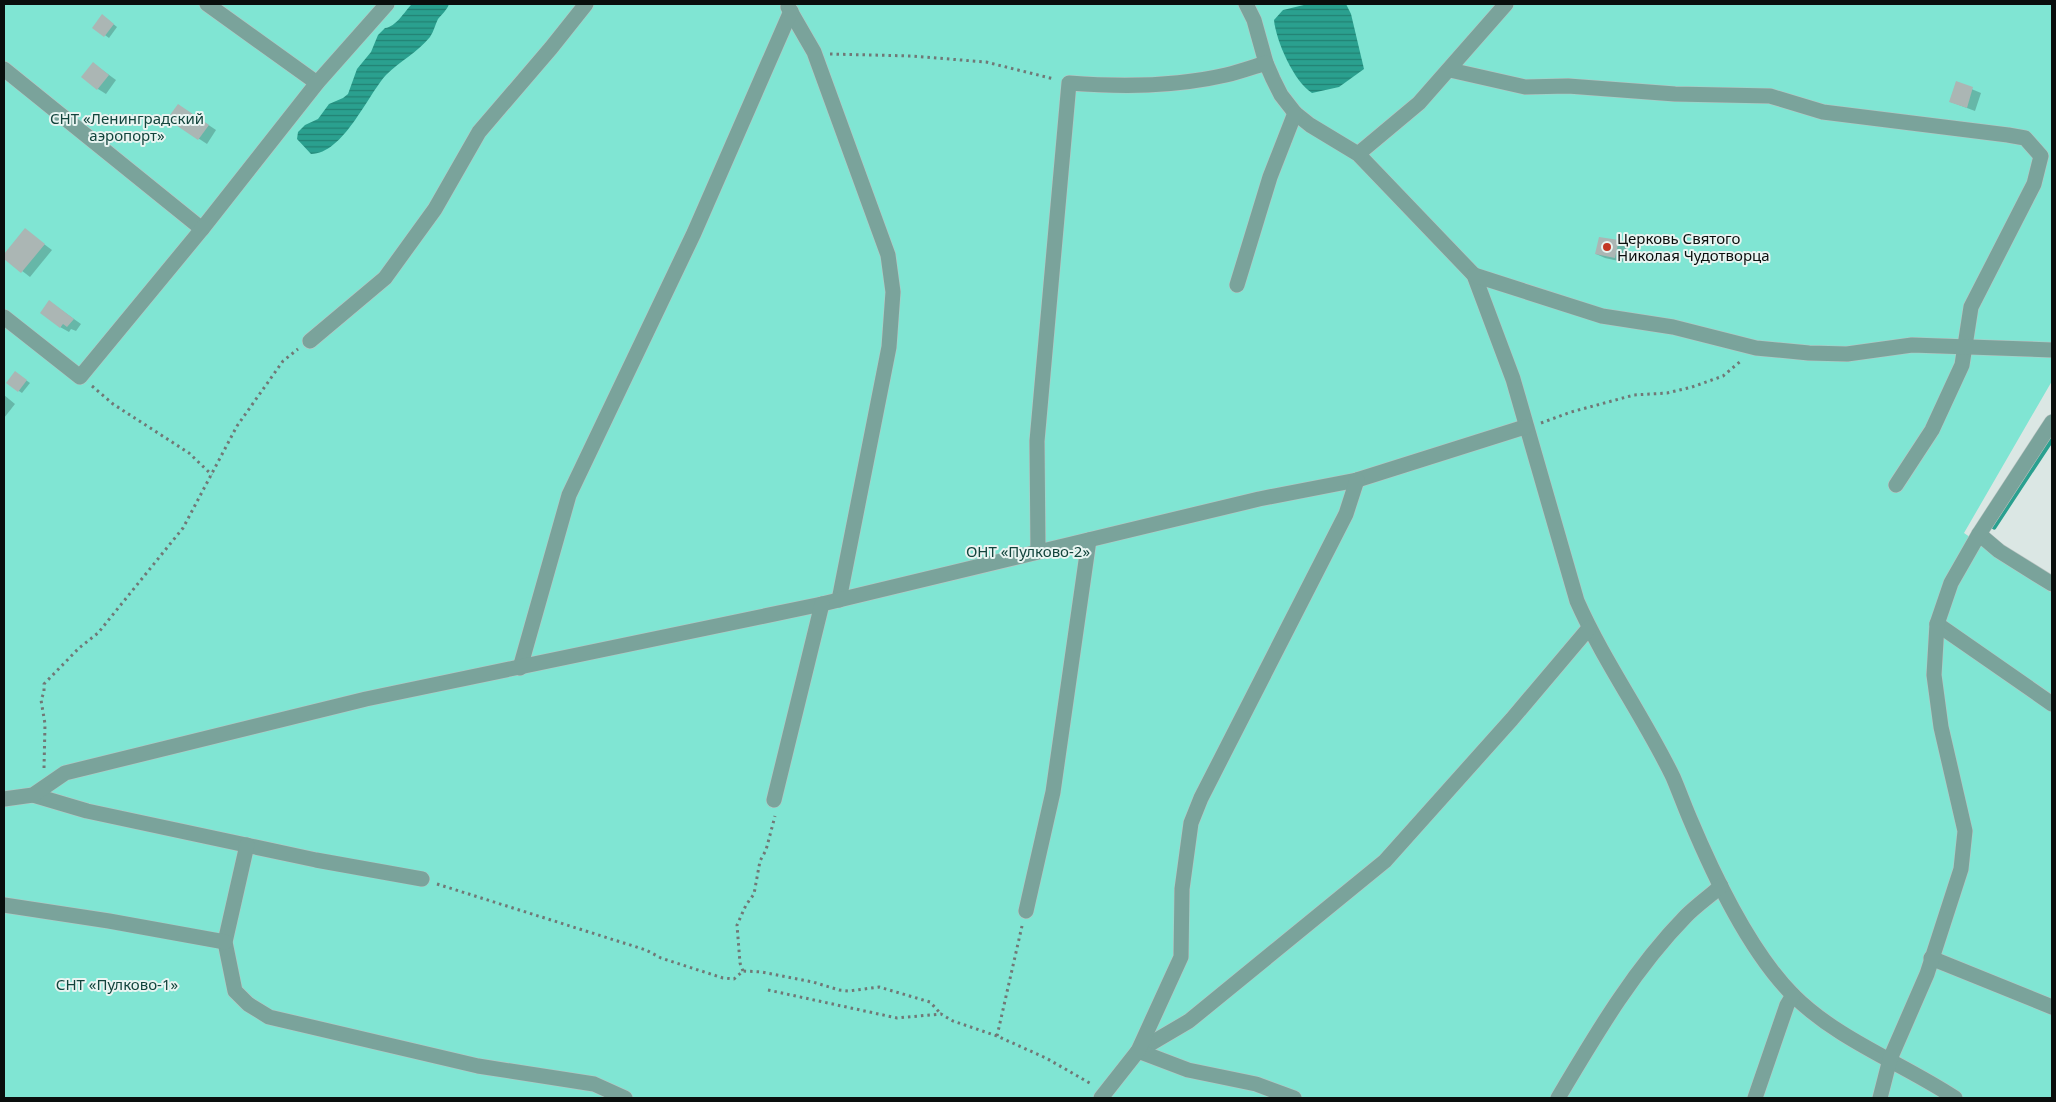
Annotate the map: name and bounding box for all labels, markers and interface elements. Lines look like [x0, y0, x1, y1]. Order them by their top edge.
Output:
park label: СНТ «Ленинградский аэропорт» [50, 108, 204, 145]
place label: Церковь Святого Николая Чудотворца [1617, 228, 1770, 265]
marker: Церковь Святого Николая Чудотворца [1601, 241, 1613, 253]
park label: ОНТ «Пулково-2» [966, 541, 1090, 561]
park label: СНТ «Пулково-1» [56, 974, 179, 994]

